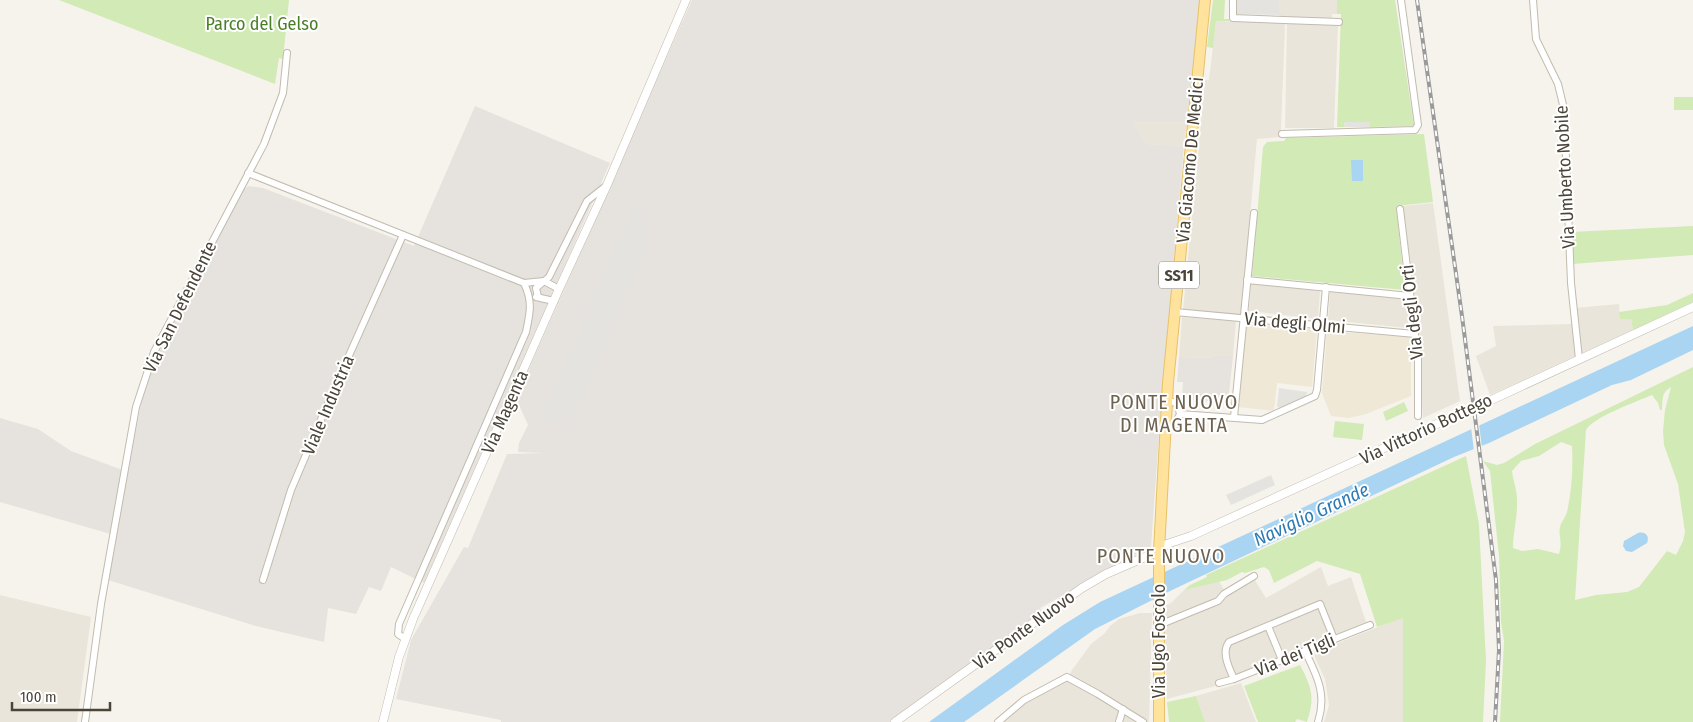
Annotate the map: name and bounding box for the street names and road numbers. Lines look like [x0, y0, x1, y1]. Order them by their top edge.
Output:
street label: Via Giacomo De Medici [1172, 76, 1208, 244]
street label: Via Umberto Nobile [1550, 105, 1580, 249]
street label: Via San Defendente [139, 237, 221, 376]
road number: SS11 [1159, 262, 1199, 288]
street label: Via degli Orti [1396, 263, 1428, 361]
street label: Via degli Olmi [1243, 308, 1347, 338]
street label: Viale Industria [297, 351, 359, 458]
street label: Via Magenta [477, 367, 533, 457]
street label: Via Vittorio Bottego [1356, 389, 1496, 469]
street label: Via Ugo Foscolo [1148, 584, 1170, 698]
street label: Via Ponte Nuovo [969, 586, 1079, 674]
street label: Via dei Tigli [1252, 629, 1338, 681]

